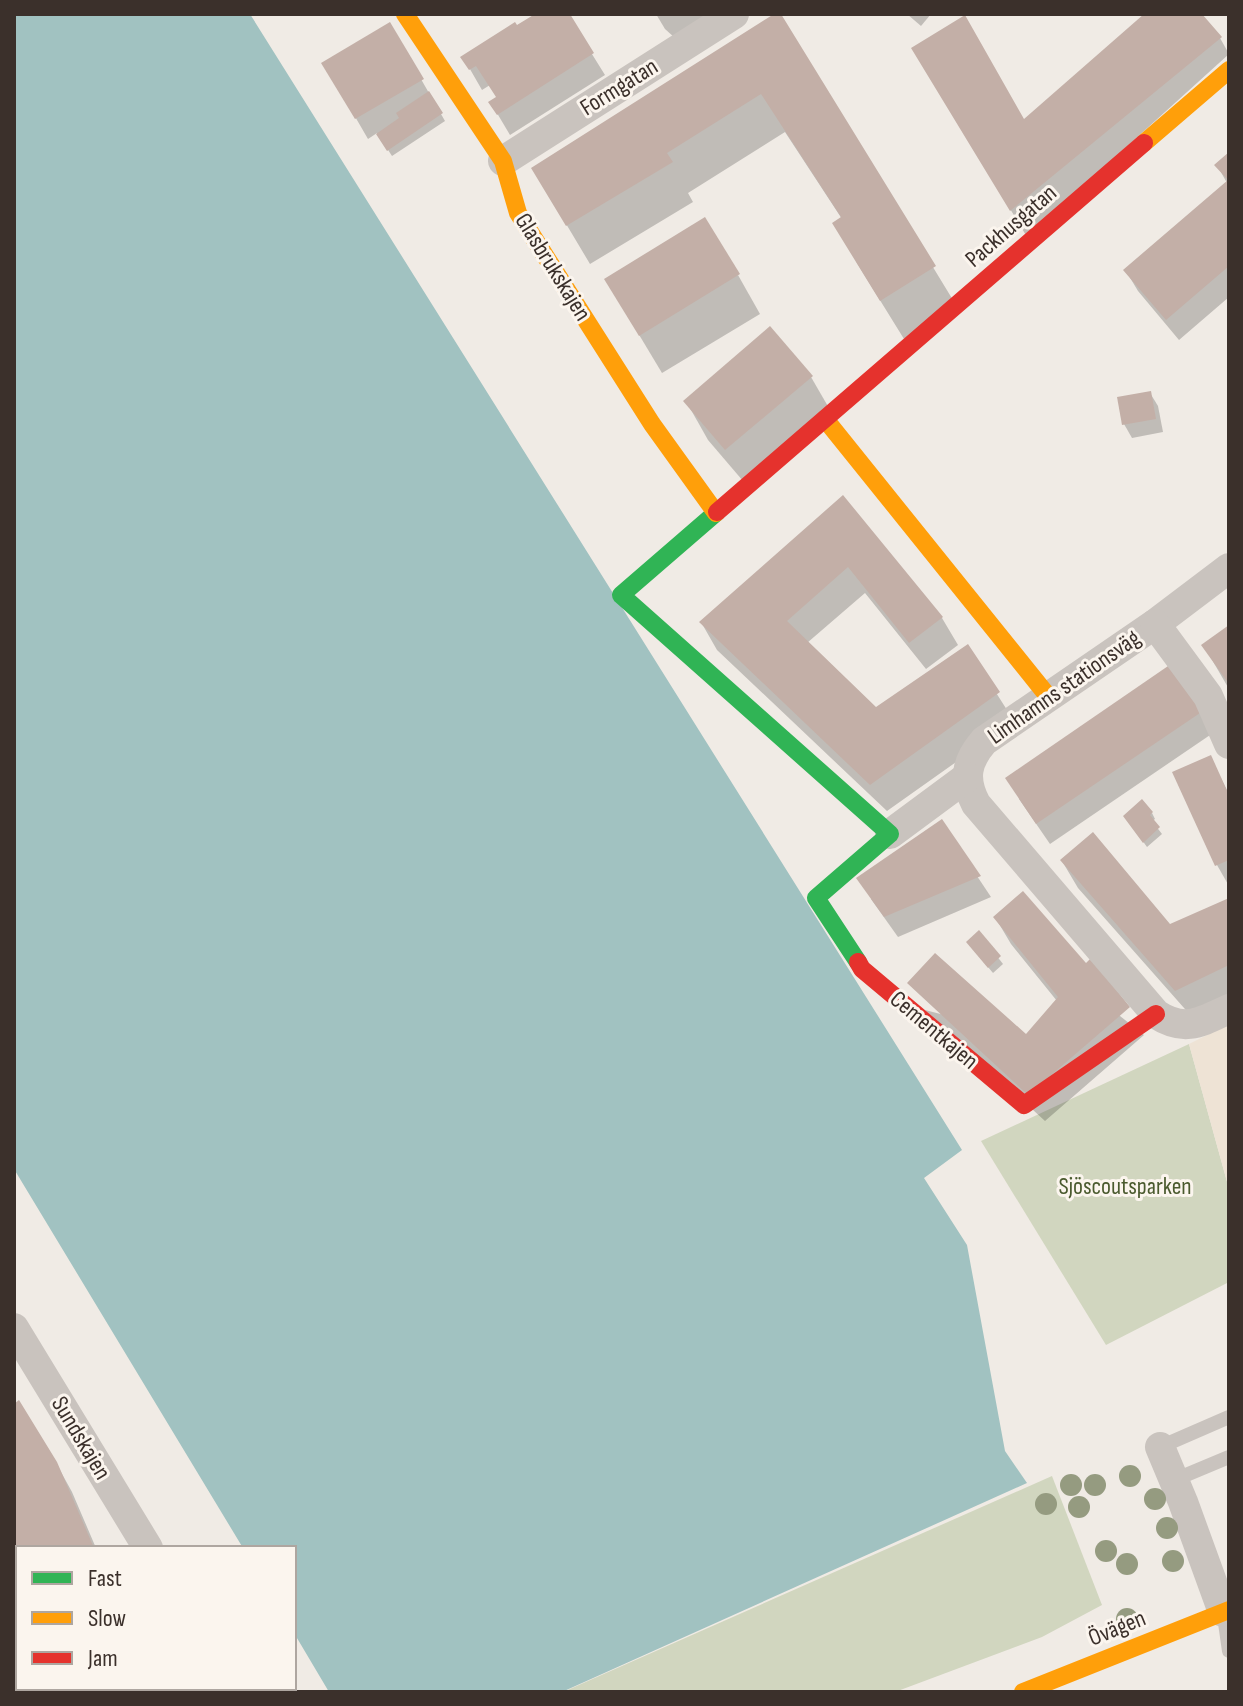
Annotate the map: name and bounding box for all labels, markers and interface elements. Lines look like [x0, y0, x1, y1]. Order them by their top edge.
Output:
street label: Formgatan [575, 52, 663, 122]
street label: Packhusgatan [959, 178, 1063, 274]
street label: Glasbrukskajen [509, 208, 597, 326]
street label: Limhamns stationsväg [982, 624, 1146, 750]
street label: Cementkajen [884, 985, 984, 1075]
park label: Sjöscoutsparken [1058, 1172, 1192, 1201]
street label: Sundskajen [45, 1391, 117, 1485]
legend [16, 1546, 296, 1690]
text: Fast [88, 1564, 122, 1593]
street label: Övägen [1084, 1603, 1150, 1653]
text: Slow [88, 1604, 126, 1633]
text: Jam [87, 1644, 118, 1673]

